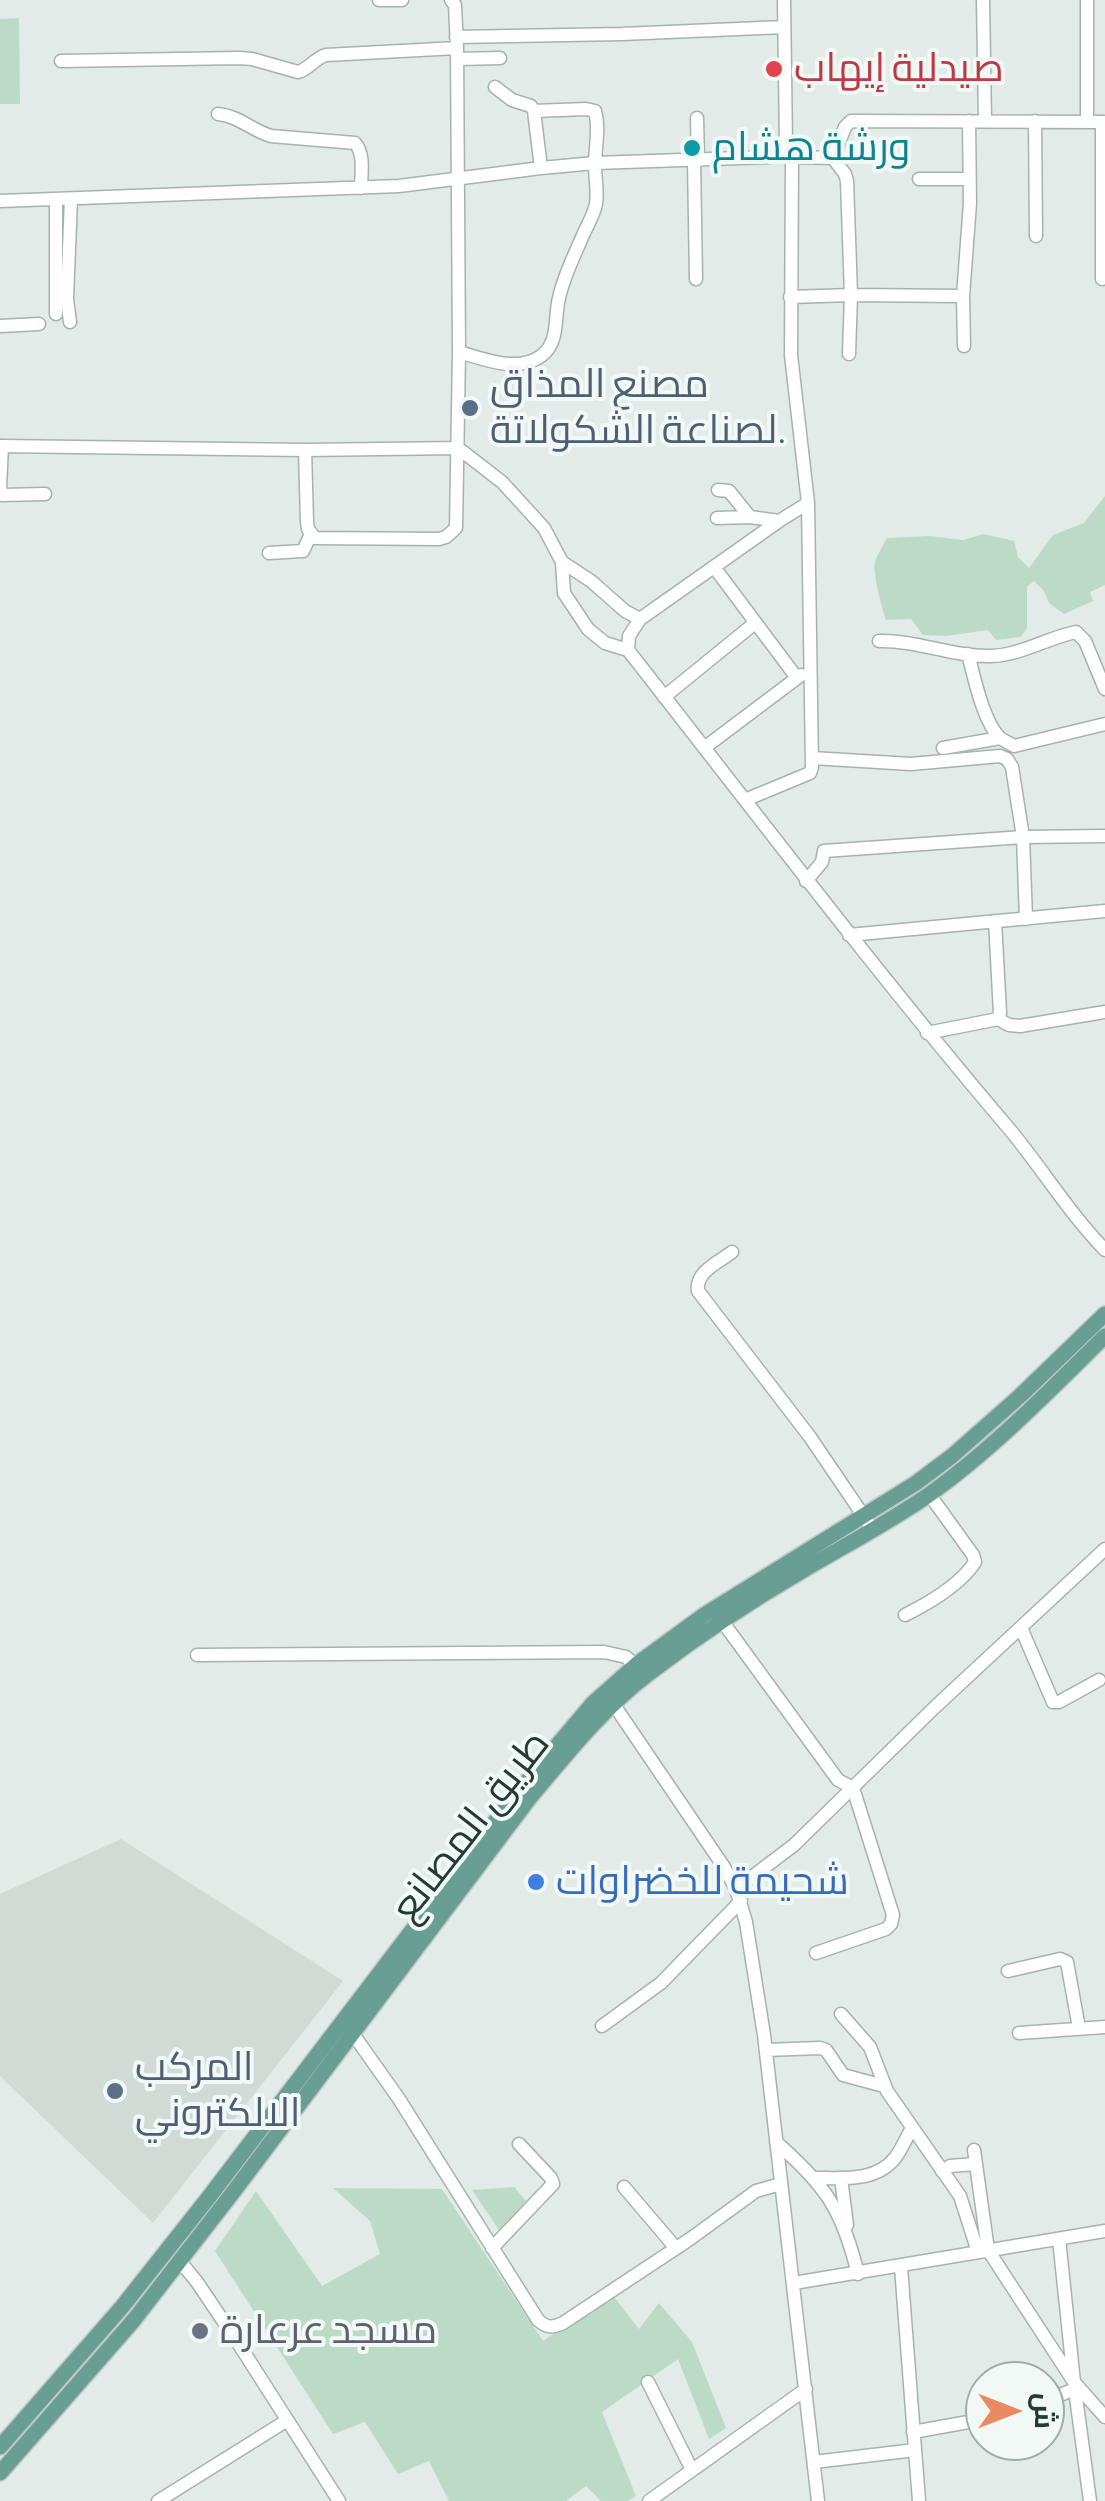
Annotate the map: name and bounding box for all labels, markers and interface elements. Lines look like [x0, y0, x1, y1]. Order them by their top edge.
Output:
place label: صيدلية إيهاب [794, 45, 1004, 93]
marker: صيدلية إيهاب [763, 58, 785, 80]
place label: ورشة هشام [712, 124, 910, 172]
marker: ورشة هشام [681, 137, 703, 159]
place label: مصنع المذاق لصناعة الشكولاتة. [490, 361, 786, 455]
marker: مصنع المذاق لصناعة الشكولاتة. [459, 397, 481, 419]
street label: طريق المصانع [382, 1721, 560, 1931]
place label: شحيمة للخضراوات [556, 1858, 849, 1906]
marker: شحيمة للخضراوات [525, 1871, 547, 1893]
place label: المركب الالكتروني [135, 2044, 300, 2138]
marker: المركب الالكتروني [104, 2080, 126, 2102]
place label: مسجد عرعارة [220, 2307, 437, 2355]
marker: مسجد عرعارة [189, 2320, 211, 2342]
north arrow [965, 2361, 1065, 2461]
text: ش [1029, 2393, 1057, 2429]

